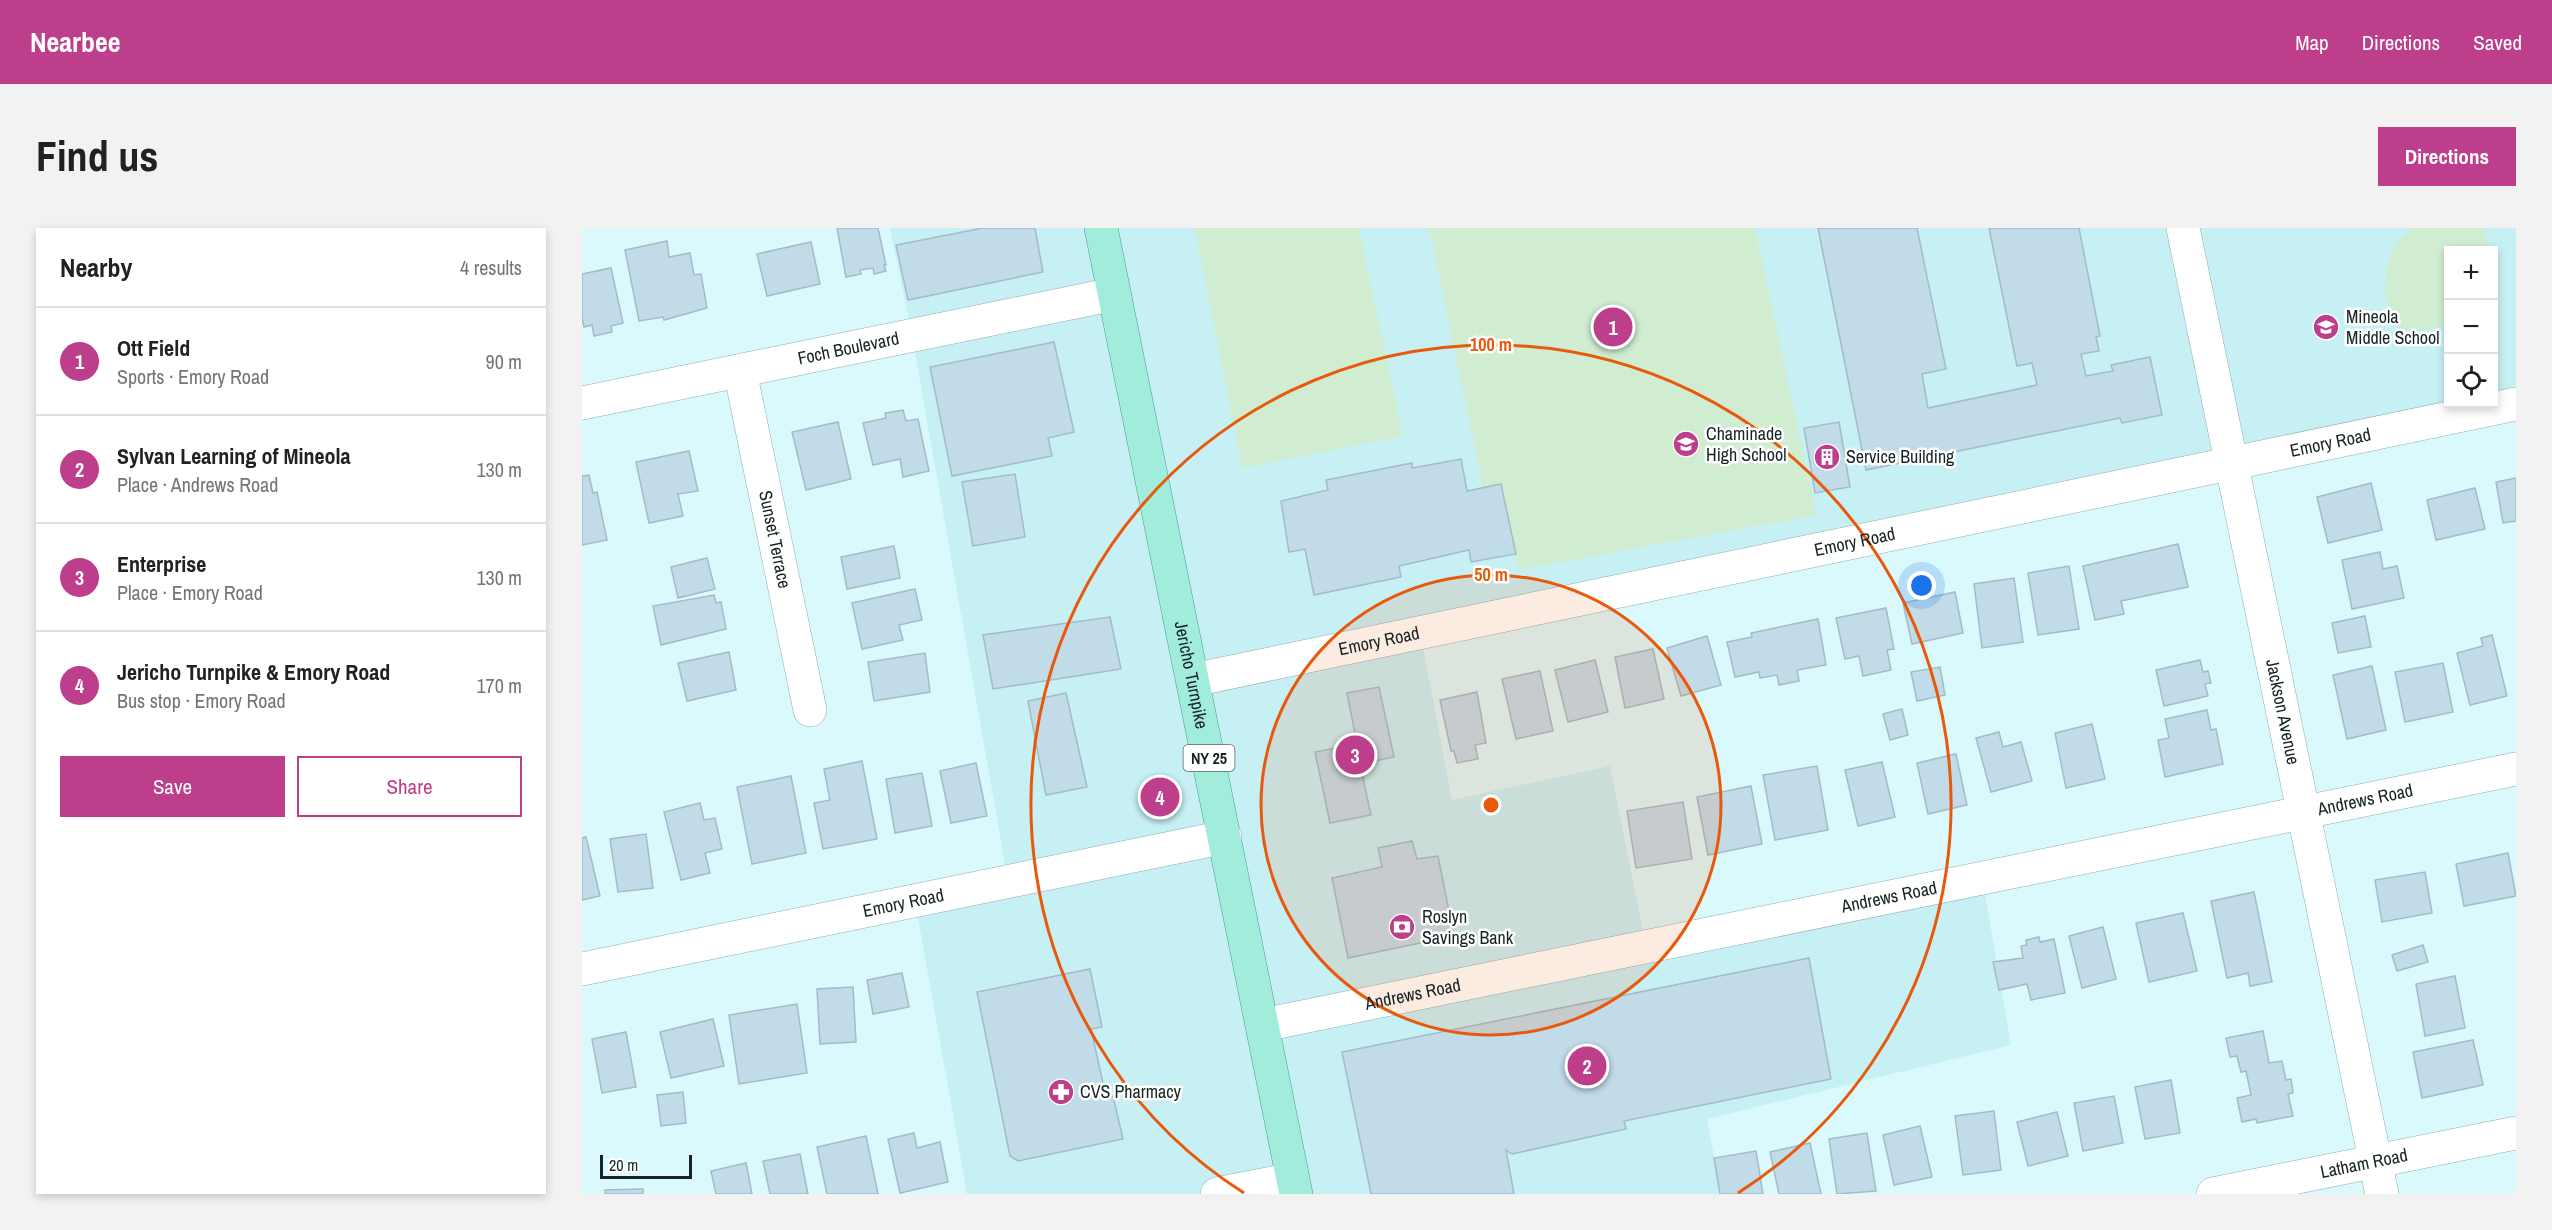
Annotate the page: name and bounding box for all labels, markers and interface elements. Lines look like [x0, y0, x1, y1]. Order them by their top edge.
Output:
text: Nearbee [30, 23, 121, 61]
text: Map [2295, 28, 2329, 57]
text: Directions [2362, 28, 2440, 57]
text: Saved [2473, 28, 2522, 57]
button: Directions [2378, 127, 2516, 186]
text: Find us [36, 128, 158, 184]
map controls [2444, 246, 2498, 408]
button: + [2444, 246, 2498, 300]
text: Nearby [60, 250, 132, 285]
text: 4 results [460, 254, 522, 281]
button: − [2444, 300, 2498, 354]
pin: 1 [1594, 304, 1632, 350]
place label: Mineola Middle School [2346, 304, 2440, 350]
school or university icon: Mineola Middle School [2311, 312, 2341, 342]
street label: Foch Boulevard [796, 325, 901, 370]
text: 100 m [1470, 332, 1512, 357]
text: Ott Field [117, 333, 190, 363]
text: 1 [75, 348, 84, 375]
text: 90 m [486, 348, 522, 375]
button: locate [2444, 354, 2498, 408]
text: Sports · Emory Road [117, 363, 269, 390]
place label: Chaminade High School [1706, 421, 1786, 467]
street label: Emory Road [2288, 422, 2373, 463]
school or university icon: Chaminade High School [1671, 429, 1701, 459]
text: Sylvan Learning of Mineola [117, 441, 351, 471]
building icon: Service Building [1812, 442, 1842, 472]
place label: Service Building [1846, 444, 1955, 469]
text: 2 [75, 456, 84, 483]
text: 130 m [476, 456, 522, 483]
text: Place · Andrews Road [117, 471, 278, 498]
street label: Sunset Terrace [753, 488, 798, 590]
street label: Emory Road [1812, 521, 1897, 562]
text: Enterprise [117, 549, 206, 579]
text: 50 m [1474, 562, 1508, 587]
text: 3 [75, 564, 84, 591]
text: 130 m [476, 564, 522, 591]
your location [1907, 571, 1936, 600]
text: Place · Emory Road [117, 579, 263, 606]
street label: Jericho Turnpike [1169, 619, 1215, 731]
street label: Emory Road [1336, 620, 1422, 661]
text: Jericho Turnpike & Emory Road [117, 657, 390, 687]
street label: Jackson Avenue [2260, 657, 2306, 767]
text: 4 [75, 672, 84, 699]
text: 170 m [476, 672, 522, 699]
text: Bus stop · Emory Road [117, 687, 286, 714]
pin: 3 [1336, 732, 1374, 778]
road number: NY 25 [1184, 745, 1234, 771]
button: Save [60, 756, 285, 817]
button: Share [297, 756, 522, 817]
pin: 4 [1140, 774, 1180, 820]
street label: Andrews Road [2314, 777, 2415, 821]
centre of rings [1481, 795, 1501, 815]
street label: Andrews Road [1838, 875, 1939, 919]
street label: Emory Road [860, 882, 946, 923]
place label: Roslyn Savings Bank [1422, 904, 1514, 950]
bank icon: Roslyn Savings Bank [1387, 912, 1417, 942]
street label: Andrews Road [1362, 972, 1463, 1016]
pin: 2 [1568, 1044, 1606, 1088]
pharmacy icon: CVS Pharmacy [1046, 1077, 1076, 1107]
place label: CVS Pharmacy [1080, 1079, 1182, 1104]
street label: Latham Road [2318, 1142, 2410, 1184]
scale bar [600, 1152, 692, 1180]
text: 20 m [609, 1154, 638, 1176]

